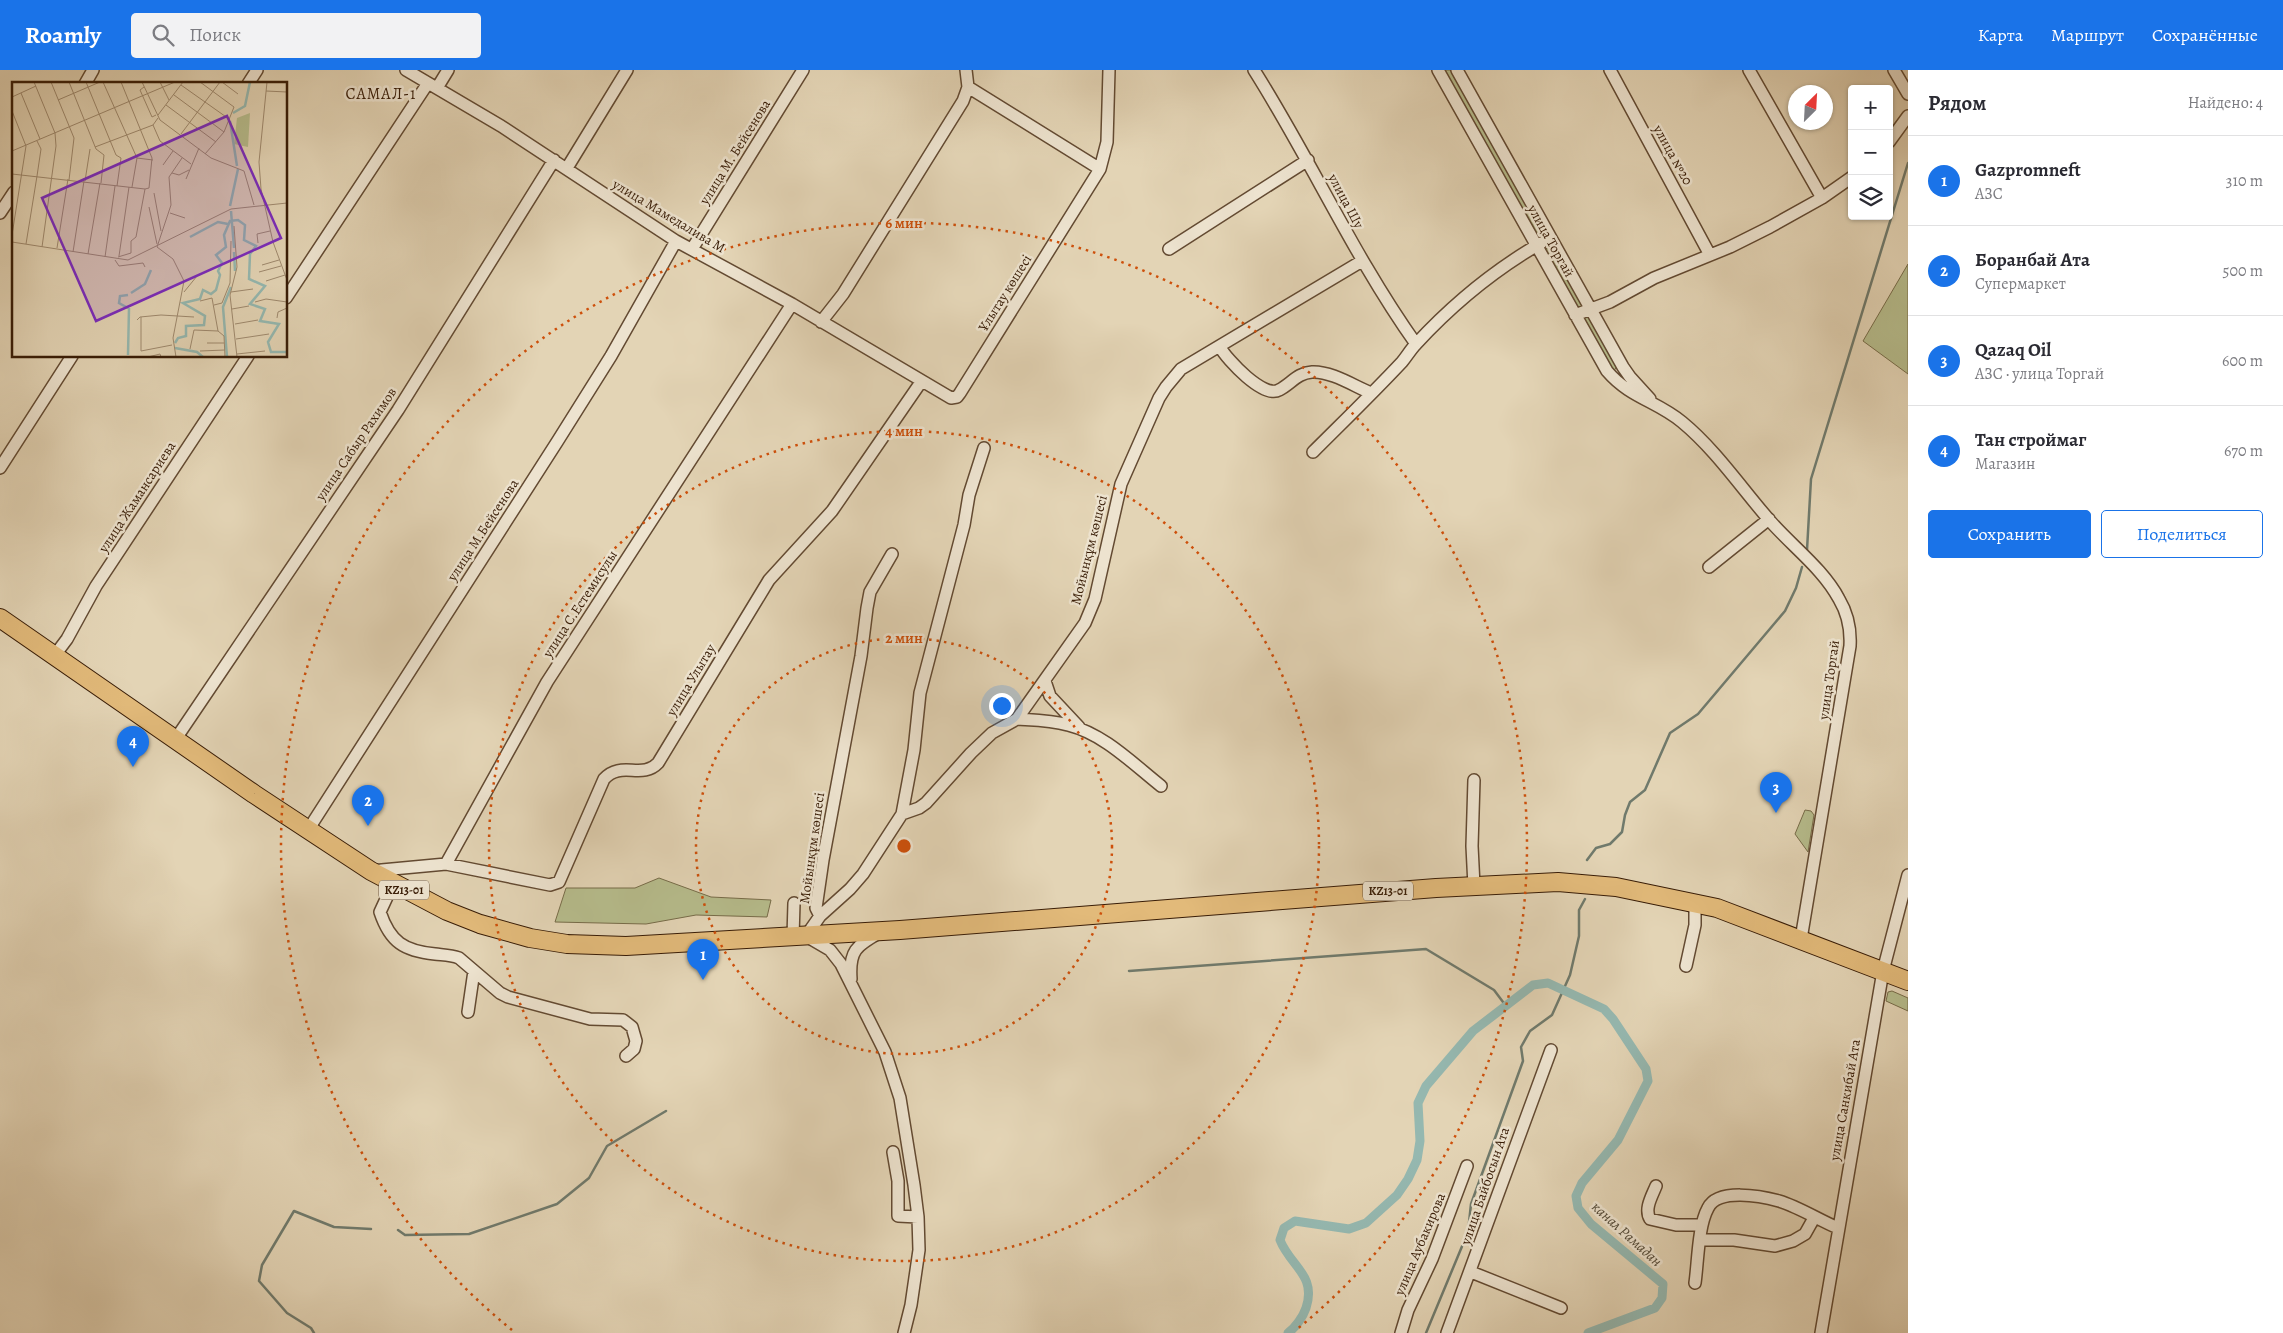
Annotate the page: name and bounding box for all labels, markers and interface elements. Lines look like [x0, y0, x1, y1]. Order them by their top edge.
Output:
search box [131, 13, 481, 58]
text: Roamly [25, 19, 101, 51]
icon: search [149, 21, 177, 49]
text: Поиск [189, 22, 241, 48]
text: Карта [1978, 23, 2023, 47]
text: Маршрут [2051, 23, 2124, 47]
text: Сохранённые [2152, 23, 2258, 47]
inset map [12, 82, 288, 358]
district label: САМАЛ-1 [345, 83, 417, 105]
north arrow [1788, 85, 1833, 130]
map controls [1848, 85, 1893, 220]
button: + [1848, 85, 1893, 130]
text: Рядом [1928, 89, 1986, 117]
text: Найдено: 4 [2188, 92, 2263, 114]
street label: улица М. Бейсенова [694, 95, 775, 209]
street label: улица №20 [1648, 121, 1697, 188]
button: − [1848, 130, 1893, 175]
text: Gazpromneft [1975, 157, 2081, 183]
street label: улица Шу [1323, 169, 1369, 232]
text: 1 [1941, 170, 1947, 192]
text: 310 m [2226, 170, 2263, 192]
street label: улица Мамедалива М [608, 174, 729, 257]
button: layers [1848, 175, 1893, 220]
text: АЗС [1975, 183, 2003, 205]
street label: улица Торгай [1523, 200, 1579, 281]
text: 6 мин [885, 213, 923, 233]
text: Боранбай Ата [1975, 247, 2090, 273]
street label: Ұлытау көшесі [973, 251, 1036, 336]
text: 2 [1940, 260, 1948, 282]
text: 500 m [2223, 260, 2263, 282]
text: Супермаркет [1975, 273, 2066, 295]
text: Qazaq Oil [1975, 337, 2051, 363]
text: 3 [1941, 350, 1947, 372]
text: 600 m [2222, 350, 2263, 372]
text: АЗС · улица Торгай [1975, 363, 2104, 385]
street label: улица Сабыр Рахимов [310, 383, 401, 505]
text: 4 мин [885, 421, 923, 441]
text: Тан строймаг [1975, 427, 2087, 453]
street label: улица Жамансариева [93, 437, 180, 557]
text: 4 [1940, 440, 1948, 462]
text: 670 m [2224, 440, 2263, 462]
text: Магазин [1975, 453, 2035, 475]
street label: улица М.Бейсенова [442, 475, 523, 586]
street label: Мойынқұм көшесі [1066, 493, 1112, 607]
button: Сохранить [1928, 510, 2091, 558]
button: Поделиться [2101, 510, 2263, 558]
street label: улица С.Естемисулы [538, 547, 622, 662]
text: 2 мин [885, 628, 923, 648]
street label: улица Торгай [1814, 639, 1844, 722]
street label: улица Улытау [662, 640, 720, 720]
your location [989, 693, 1015, 719]
pin: 4 [117, 726, 149, 767]
pin: 3 [1760, 772, 1792, 813]
pin: 2 [352, 785, 384, 826]
street label: Мойынқұм көшесі [795, 791, 829, 905]
centre of rings [895, 837, 913, 855]
road number: KZ13-01 [379, 880, 429, 900]
road number: KZ13-01 [1363, 881, 1413, 900]
pin: 1 [687, 939, 719, 980]
street label: улица Санкибай Ата [1825, 1037, 1865, 1163]
street label: улица Байбосын Ата [1456, 1124, 1514, 1248]
street label: улица Аубакирова [1389, 1189, 1450, 1299]
water label: канал Рамадан [1587, 1197, 1667, 1271]

